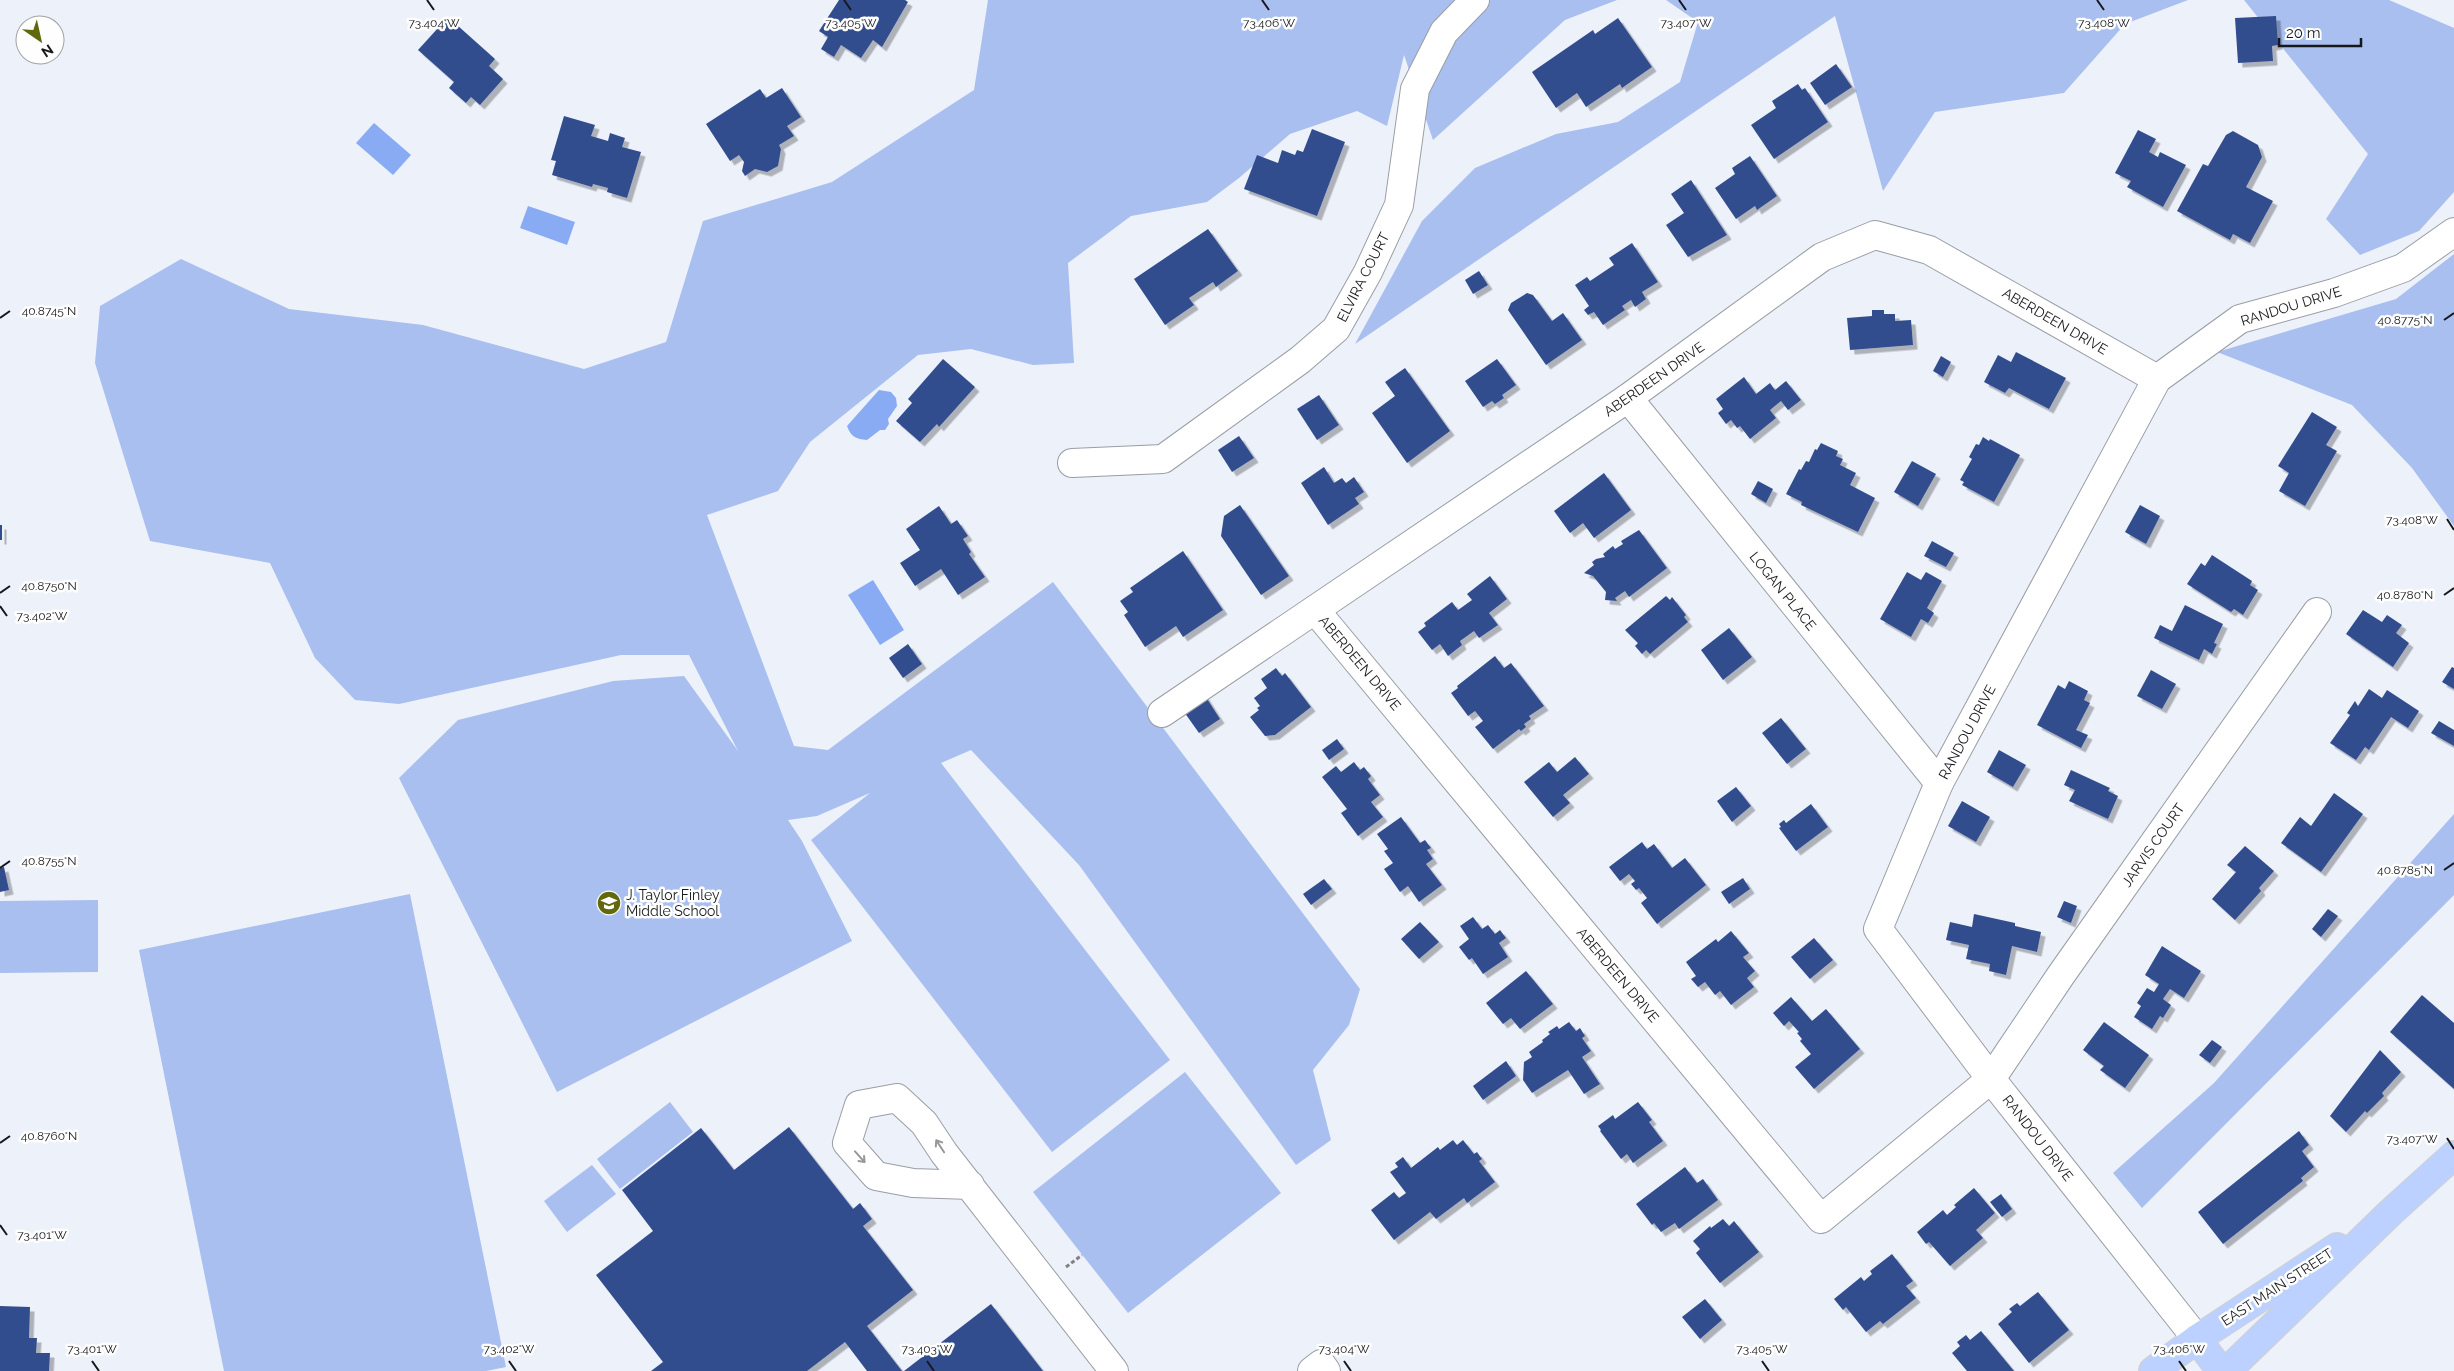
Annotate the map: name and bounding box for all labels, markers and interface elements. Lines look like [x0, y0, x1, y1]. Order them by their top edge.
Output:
north arrow [15, 15, 65, 65]
scale bar [2279, 15, 2362, 47]
text: 73.404°W [408, 16, 460, 30]
text: 73.405°W [825, 16, 877, 30]
text: 73.406°W [1243, 16, 1295, 30]
text: 73.407°W [1660, 16, 1712, 30]
text: 73.408°W [2078, 16, 2130, 30]
text: 20 m [2286, 24, 2321, 42]
text: N [38, 41, 56, 60]
street label: ELVIRA COURT [1334, 229, 1393, 324]
street label: RANDOU DRIVE [2239, 283, 2343, 329]
street label: ABERDEEN DRIVE [2000, 284, 2110, 358]
text: 40.8745°N [22, 304, 76, 318]
text: 40.8775°N [2378, 313, 2432, 327]
street label: ABERDEEN DRIVE [1601, 338, 1707, 420]
text: 73.408°W [2386, 513, 2438, 527]
street label: LOGAN PLACE [1746, 549, 1820, 633]
text: 40.8750°N [21, 579, 77, 593]
text: 40.8780°N [2377, 588, 2433, 602]
text: 73.402°W [17, 609, 68, 623]
street label: ABERDEEN DRIVE [1316, 612, 1404, 714]
street label: RANDOU DRIVE [1935, 682, 1999, 782]
street label: JARVIS COURT [2118, 800, 2188, 890]
text: 40.8755°N [21, 854, 77, 868]
text: 40.8785°N [2377, 863, 2433, 877]
place label: J. Taylor Finley Middle School [626, 887, 720, 919]
school or university icon: J. Taylor Finley Middle School [596, 890, 622, 916]
street label: ABERDEEN DRIVE [1574, 924, 1662, 1026]
street label: RANDOU DRIVE [1999, 1092, 2077, 1184]
text: 40.8760°N [21, 1129, 77, 1143]
text: 73.407°W [2386, 1132, 2438, 1146]
one-way arrow [934, 1140, 944, 1154]
one-way arrow [854, 1150, 865, 1163]
text: 73.401°W [17, 1228, 67, 1242]
street label: EAST MAIN STREET [2218, 1245, 2336, 1329]
text: 73.401°W [67, 1342, 117, 1356]
text: 73.402°W [484, 1342, 535, 1356]
text: 73.403°W [902, 1342, 953, 1356]
text: 73.404°W [1318, 1342, 1370, 1356]
text: 73.405°W [1736, 1342, 1788, 1356]
text: 73.406°W [2153, 1342, 2205, 1356]

